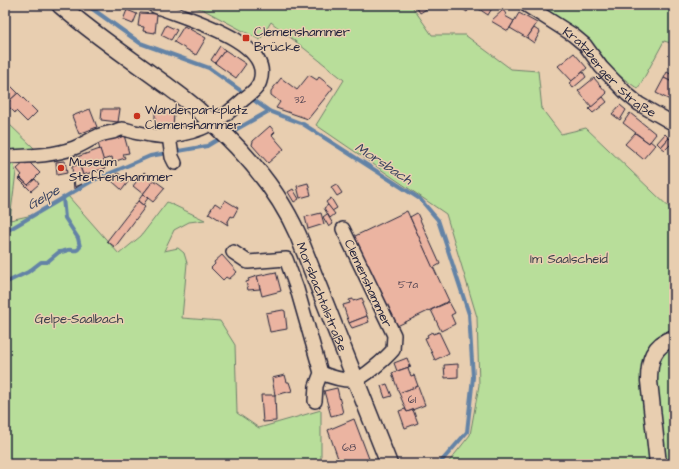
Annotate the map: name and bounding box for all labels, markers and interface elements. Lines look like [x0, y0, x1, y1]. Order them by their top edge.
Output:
place label: Clemenshammer Brücke [254, 23, 350, 56]
street label: Kratzberger Straße [559, 23, 659, 122]
marker: Clemenshammer Brücke [241, 33, 251, 43]
house number: 32 [294, 92, 307, 107]
place label: Wanderparkplatz Clemenshammer [145, 101, 248, 134]
marker: Wanderparkplatz Clemenshammer [132, 111, 142, 121]
water label: Morsbach [351, 138, 417, 191]
place label: Museum Steffenshammer [69, 153, 173, 186]
marker: Museum Steffenshammer [56, 163, 66, 173]
water label: Gelpe [23, 180, 65, 215]
street label: Clemenshammer [340, 236, 397, 331]
street label: Morsbachtalstraße [292, 239, 351, 354]
park label: Im Saalscheid [530, 250, 608, 268]
house number: 57a [398, 277, 418, 292]
park label: Gelpe-Saalbach [35, 310, 124, 328]
house number: 61 [408, 392, 417, 407]
house number: 68 [342, 440, 356, 455]

